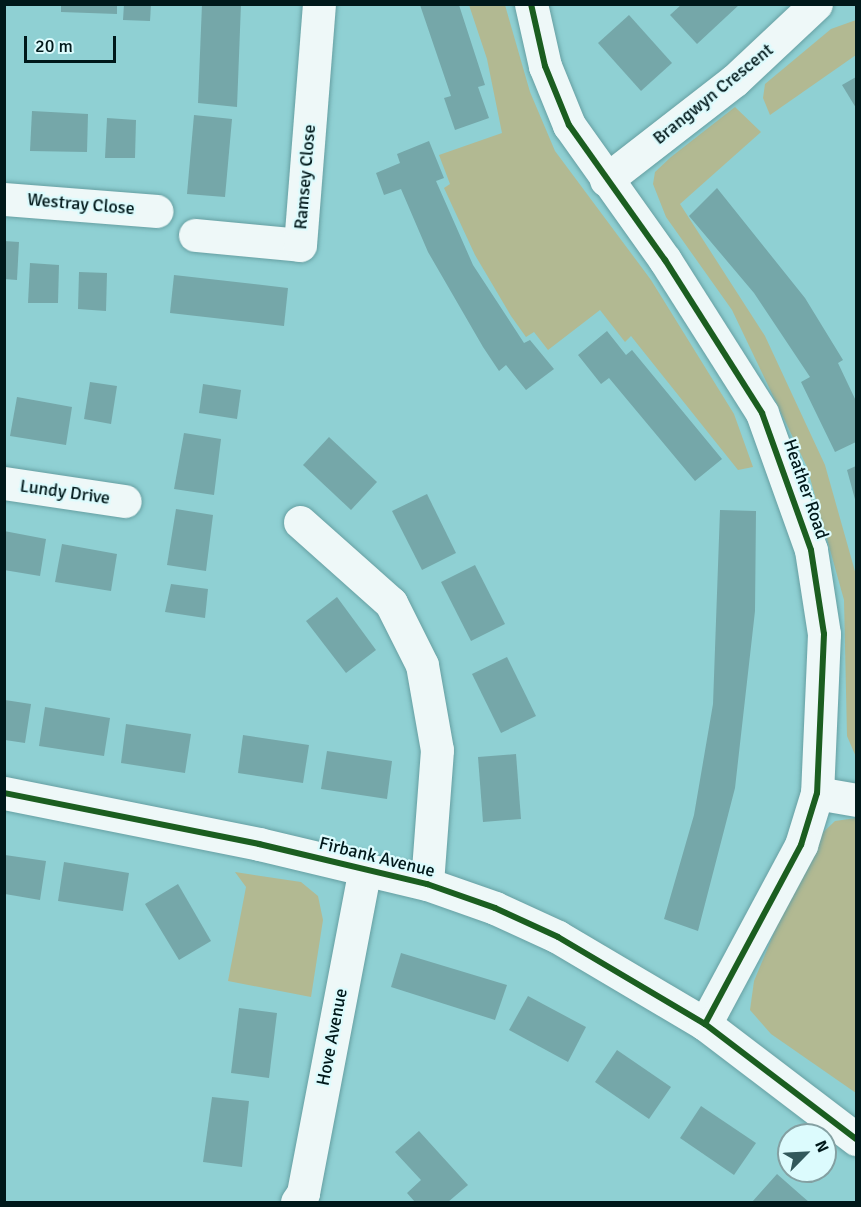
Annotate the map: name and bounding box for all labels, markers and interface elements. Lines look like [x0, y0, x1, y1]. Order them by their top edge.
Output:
scale bar [27, 24, 118, 62]
text: 20 m [35, 35, 73, 57]
street label: Brangwyn Crescent [649, 39, 777, 149]
street label: Ramsey Close [290, 124, 320, 230]
street label: Westray Close [26, 189, 136, 219]
street label: Heather Road [779, 436, 833, 542]
street label: Lundy Drive [19, 475, 111, 509]
street label: Firbank Avenue [317, 832, 437, 882]
street label: Hove Avenue [312, 987, 352, 1087]
north arrow [777, 1123, 837, 1183]
text: N [810, 1137, 833, 1156]

